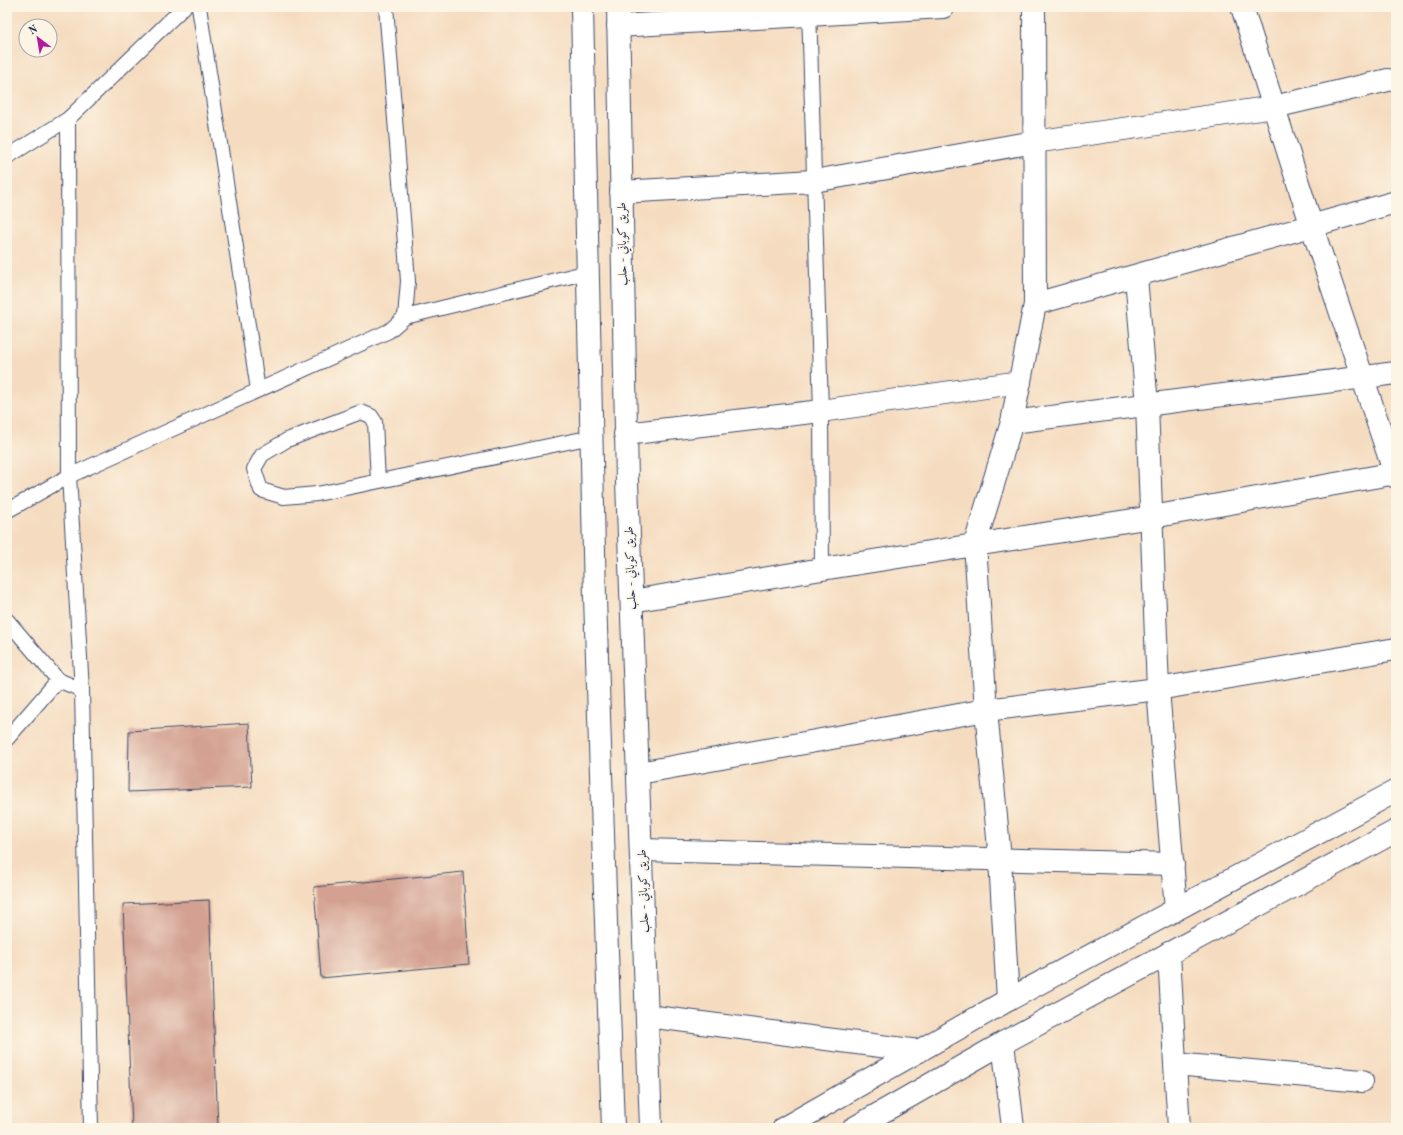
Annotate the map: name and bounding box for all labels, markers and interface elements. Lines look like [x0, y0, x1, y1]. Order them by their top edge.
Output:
north arrow [18, 18, 58, 58]
text: N [27, 24, 41, 38]
street label: طريق كوباني - حلب [615, 202, 633, 286]
street label: طريق كوباني - حلب [623, 526, 641, 610]
street label: طريق كوباني - حلب [636, 849, 654, 933]

